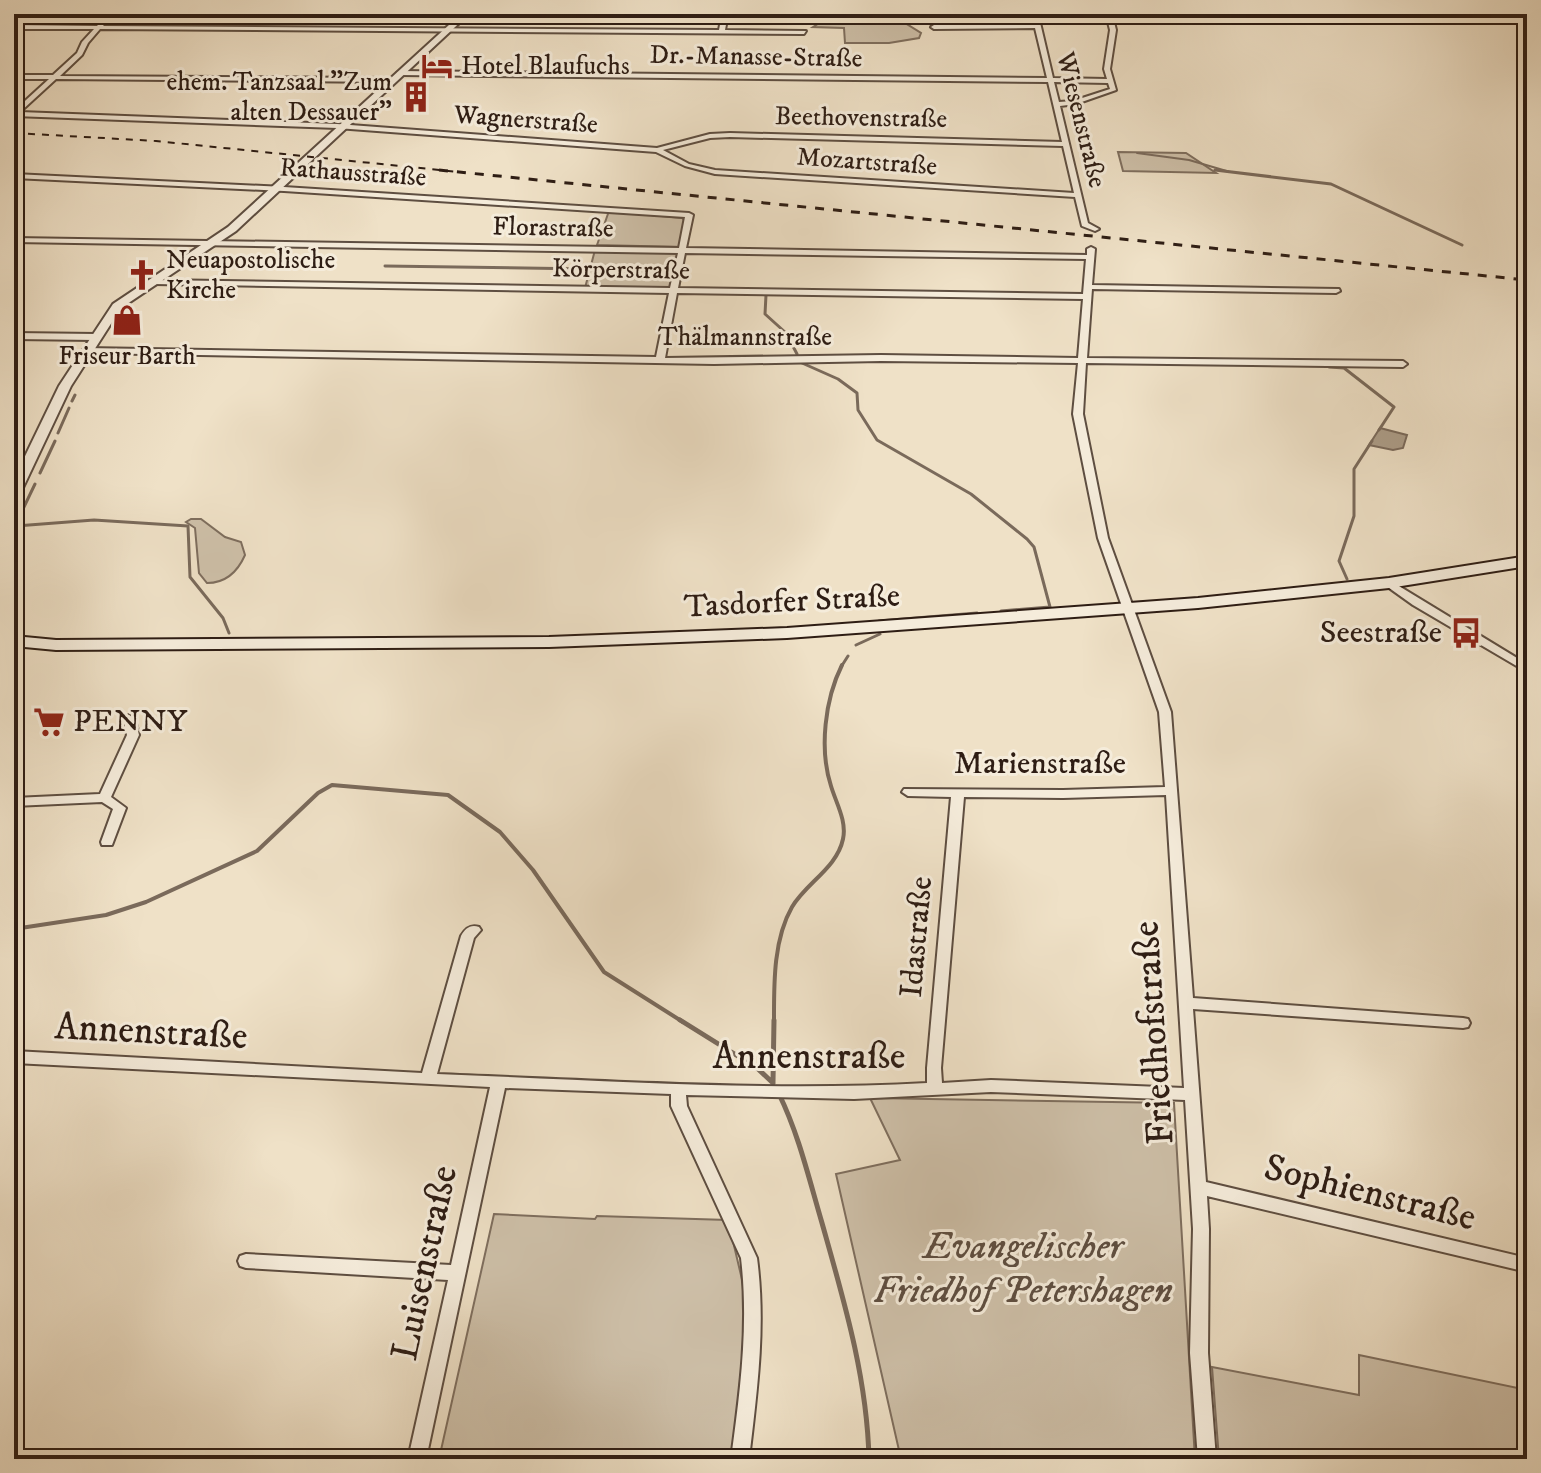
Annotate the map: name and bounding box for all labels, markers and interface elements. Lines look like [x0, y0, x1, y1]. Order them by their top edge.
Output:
street label: Dr.-Manasse-Straße [649, 39, 863, 75]
street label: Wiesenstraße [1048, 48, 1114, 191]
hotel icon: Hotel Blaufuchs [420, 49, 454, 83]
place label: Hotel Blaufuchs [461, 50, 630, 83]
place label: ehem. Tanzsaal "Zum alten Dessauer" [167, 66, 392, 129]
building icon: ehem. Tanzsaal "Zum alten Dessauer" [399, 80, 433, 114]
street label: Wagnerstraße [452, 98, 599, 141]
street label: Beethovenstraße [774, 100, 948, 136]
street label: Mozartstraße [796, 141, 938, 183]
street label: Rathausstraße [279, 151, 427, 195]
street label: Florastraße [492, 210, 614, 246]
place label: Neuapostolische Kirche [166, 244, 335, 307]
street label: Körperstraße [552, 252, 690, 288]
church icon: Neuapostolische Kirche [125, 258, 159, 292]
shop icon: Friseur Barth [110, 303, 144, 337]
street label: Thälmannstraße [658, 321, 832, 354]
place label: Friseur Barth [58, 340, 196, 373]
street label: Tasdorfer Straße [683, 576, 901, 628]
place label: Seestraße [1320, 613, 1442, 653]
bus stop icon: Seestraße [1449, 616, 1483, 650]
place label: PENNY [73, 702, 188, 742]
supermarket icon: PENNY [32, 705, 66, 739]
street label: Marienstraße [954, 744, 1126, 784]
street label: Idastraße [892, 875, 942, 999]
street label: Friedhofstraße [1122, 920, 1186, 1146]
street label: Annenstraße [53, 1003, 249, 1061]
street label: Annenstraße [712, 1033, 906, 1081]
street label: Sophienstraße [1259, 1144, 1481, 1242]
street label: Luisenstraße [381, 1161, 469, 1365]
park label: Evangelischer Friedhof Petershagen [873, 1223, 1173, 1315]

